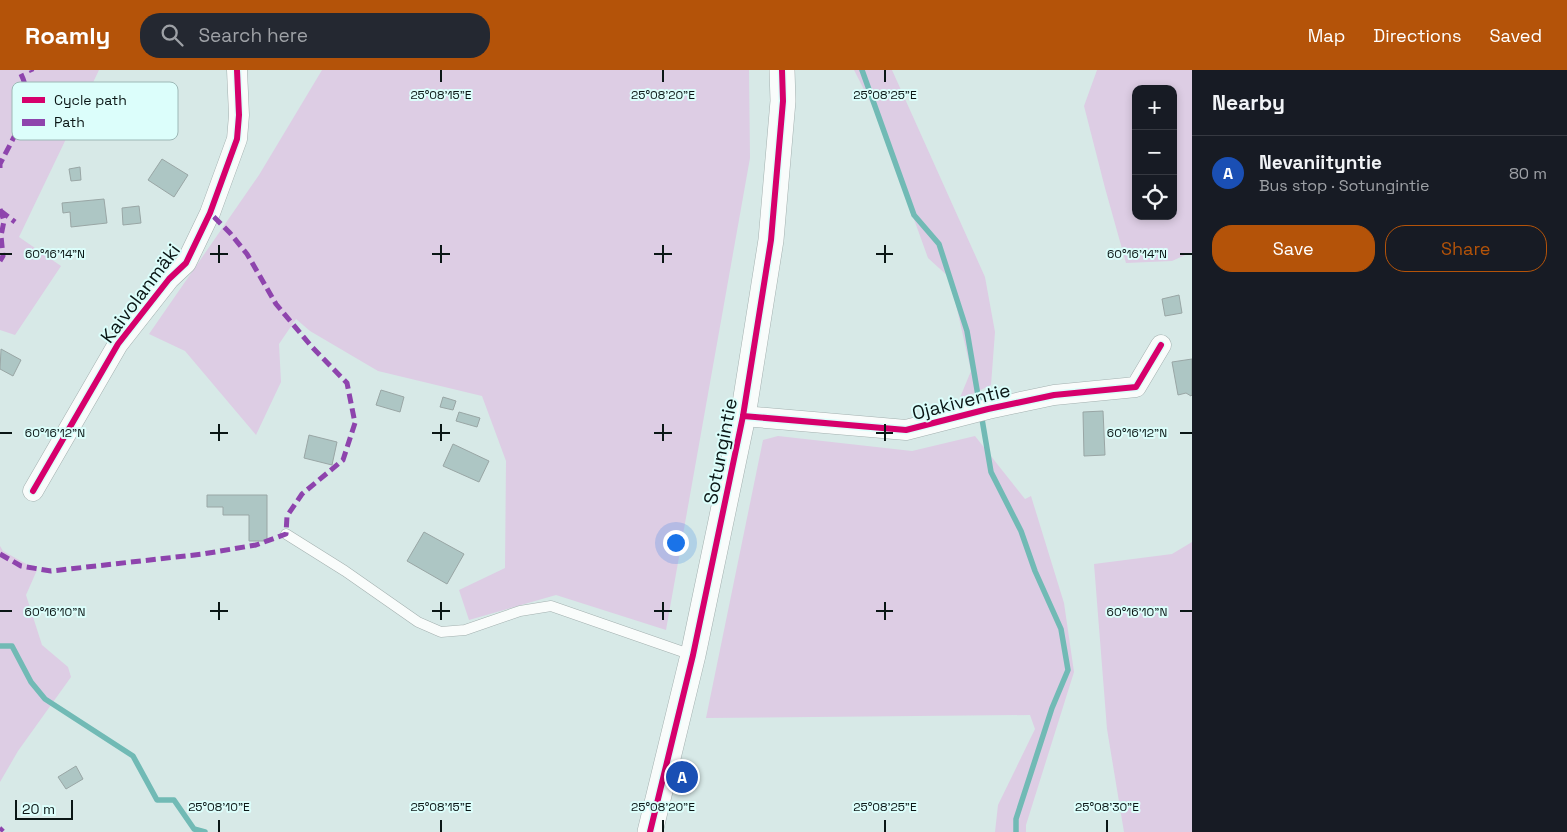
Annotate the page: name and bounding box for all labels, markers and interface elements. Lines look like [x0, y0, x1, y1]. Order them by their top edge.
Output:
search box [140, 13, 490, 58]
text: Roamly [25, 20, 110, 51]
icon: search [158, 21, 186, 49]
text: Search here [198, 23, 308, 48]
text: Map [1308, 24, 1345, 47]
text: Directions [1373, 24, 1462, 47]
text: Saved [1490, 24, 1542, 47]
legend [12, 82, 178, 140]
map controls [1132, 85, 1177, 220]
button: + [1132, 85, 1177, 130]
text: 25°08'15"E [410, 87, 472, 103]
text: 25°08'20"E [631, 87, 695, 103]
text: 25°08'25"E [853, 87, 917, 103]
text: Nearby [1212, 89, 1285, 116]
text: Cycle path [54, 91, 127, 109]
text: Path [54, 113, 85, 131]
button: − [1132, 130, 1177, 175]
text: Nevaniityntie [1259, 150, 1382, 175]
text: A [1223, 163, 1233, 184]
text: 80 m [1509, 163, 1547, 184]
button: locate [1132, 175, 1177, 220]
text: Bus stop · Sotungintie [1259, 175, 1430, 196]
button: Save [1212, 225, 1375, 272]
button: Share [1385, 225, 1547, 272]
street label: Kaivolanmäki [95, 239, 186, 348]
text: 60°16'14"N [25, 246, 85, 262]
text: 60°16'14"N [1107, 246, 1167, 262]
street label: Ojakiventie [909, 377, 1013, 426]
street label: Sotungintie [698, 396, 743, 506]
text: 60°16'12"N [25, 425, 85, 441]
text: 60°16'12"N [1107, 425, 1167, 441]
your location [663, 530, 689, 556]
text: 60°16'10"N [25, 604, 85, 620]
text: 60°16'10"N [1107, 604, 1167, 620]
pin: A [666, 758, 698, 796]
scale bar [15, 797, 72, 820]
text: 25°08'10"E [188, 799, 250, 815]
text: 25°08'15"E [410, 799, 472, 815]
text: 25°08'20"E [631, 799, 695, 815]
text: 25°08'25"E [853, 799, 917, 815]
text: 25°08'30"E [1075, 799, 1139, 815]
text: 20 m [22, 800, 55, 818]

